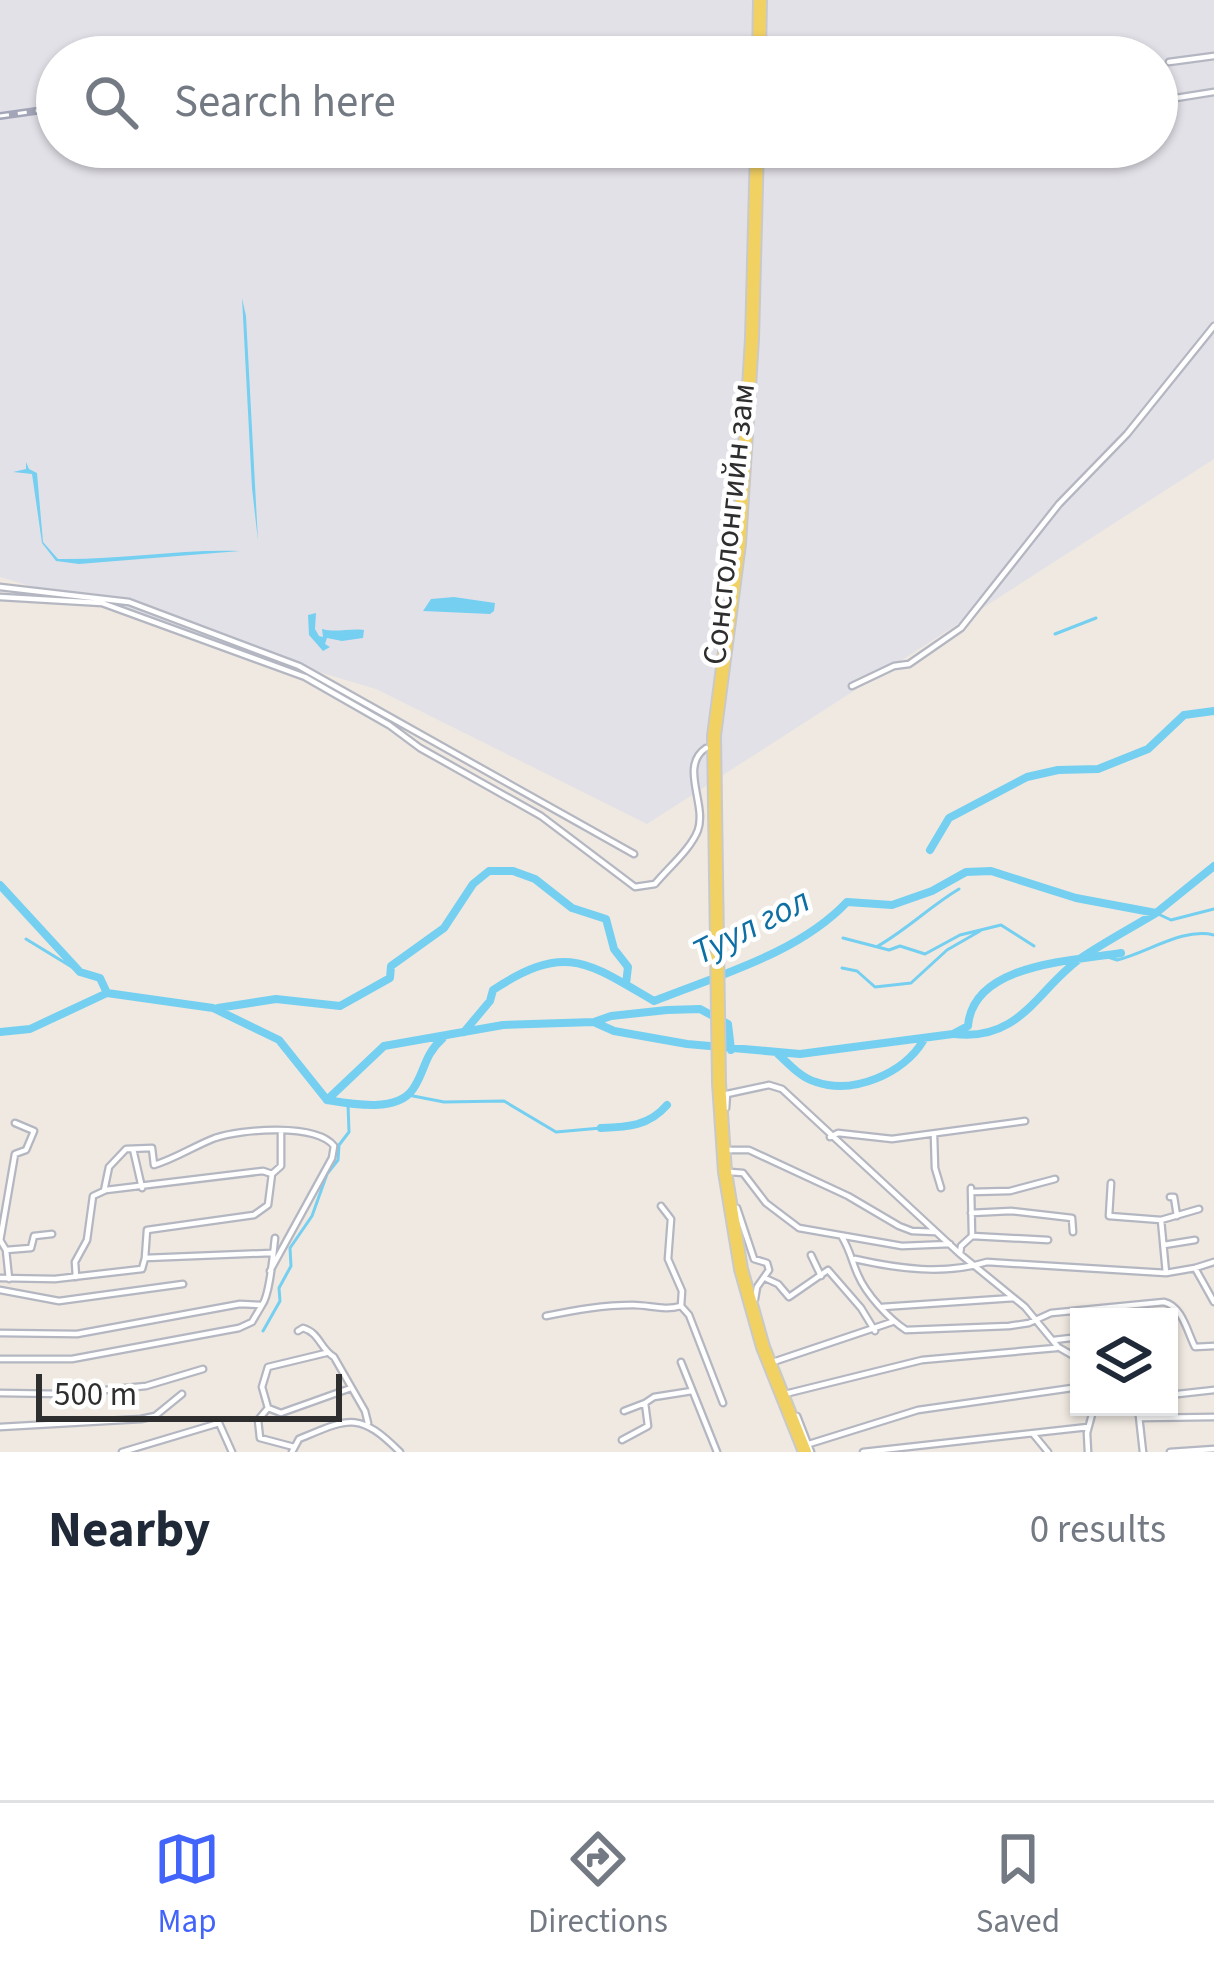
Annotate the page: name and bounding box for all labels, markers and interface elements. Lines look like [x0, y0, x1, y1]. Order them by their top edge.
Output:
search box [36, 36, 1178, 168]
icon: search [78, 69, 144, 135]
text: Search here [174, 70, 396, 134]
street label: Сонсголонгийн зам [691, 381, 767, 667]
water label: Туул гол [683, 875, 819, 977]
map controls [1070, 1308, 1178, 1416]
button: layers [1070, 1308, 1178, 1416]
scale bar [36, 1368, 342, 1421]
text: 500 m [54, 1371, 137, 1418]
text: Nearby [48, 1494, 210, 1566]
text: 0 results [1030, 1502, 1166, 1558]
tab: Map [154, 1826, 220, 1945]
tab: Directions [528, 1826, 668, 1945]
tab: Saved [976, 1826, 1060, 1945]

